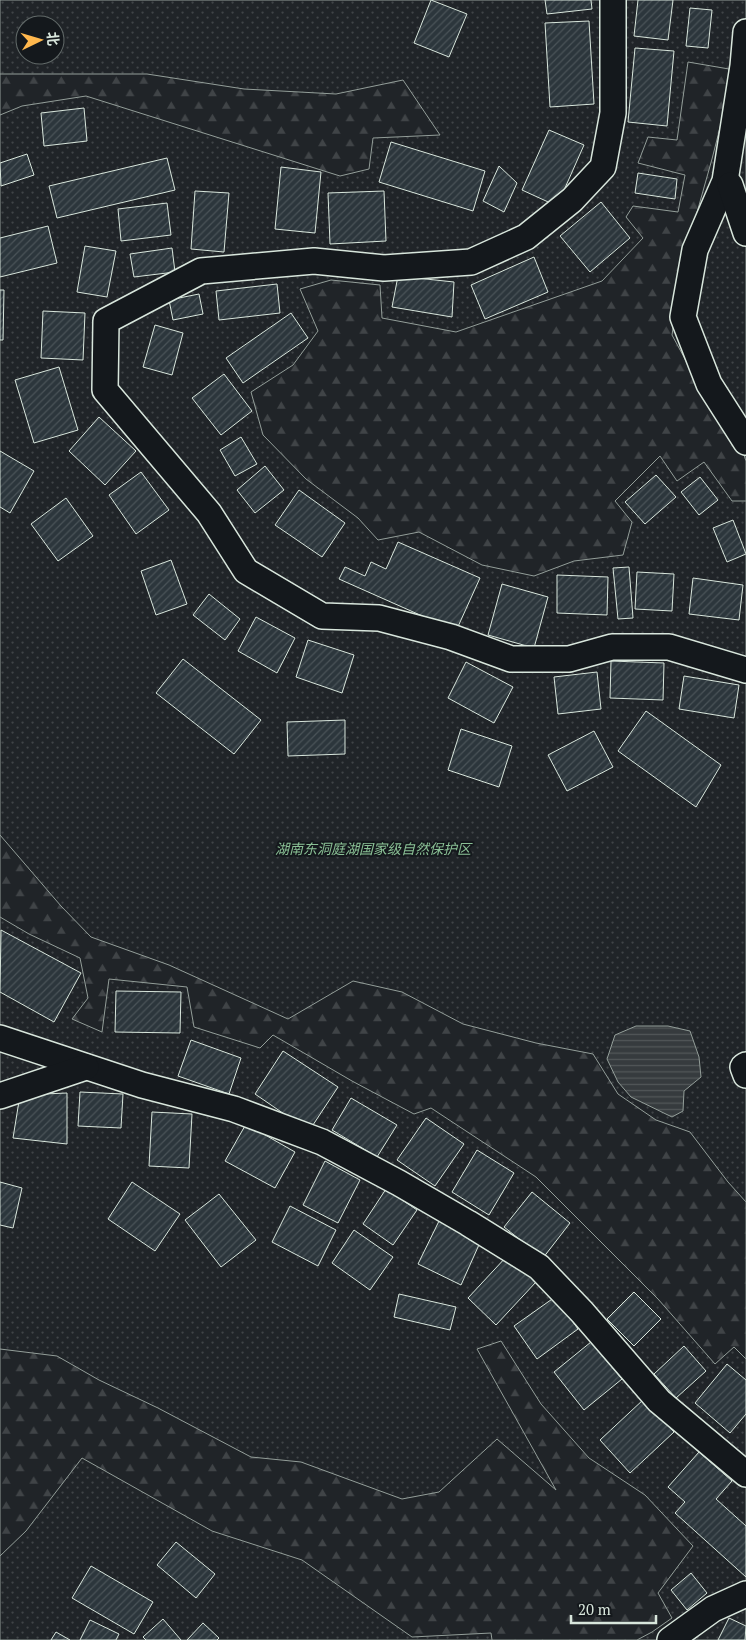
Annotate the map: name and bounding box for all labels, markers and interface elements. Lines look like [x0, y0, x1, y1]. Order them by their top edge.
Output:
north arrow [15, 15, 65, 65]
text: 北 [43, 31, 64, 47]
park label: 湖南东洞庭湖国家级自然保护区 [275, 839, 473, 858]
scale bar [571, 1592, 656, 1624]
text: 20 m [578, 1599, 611, 1619]

